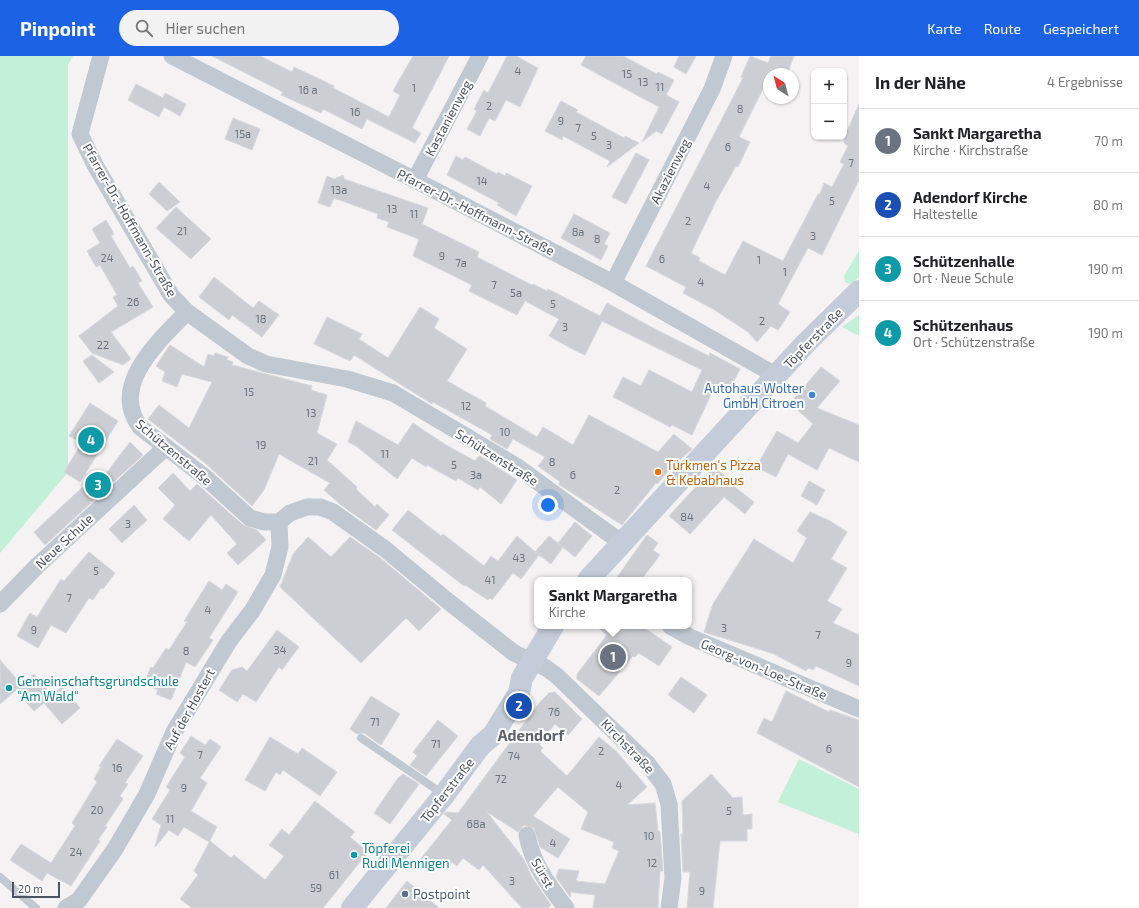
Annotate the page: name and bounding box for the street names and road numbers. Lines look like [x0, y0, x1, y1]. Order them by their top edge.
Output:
street label: Kastanienweg [421, 77, 475, 159]
street label: Akazienweg [647, 136, 693, 206]
street label: Pfarrer-Dr.-Hoffmann-Straße [80, 141, 181, 299]
street label: Pfarrer-Dr.-Hoffmann-Straße [395, 165, 557, 259]
street label: Töpferstraße [780, 304, 846, 372]
street label: Schützenstraße [133, 416, 215, 488]
street label: Schützenstraße [453, 425, 541, 489]
street label: Neue Schule [32, 510, 96, 572]
street label: Georg-von-Loe-Straße [699, 635, 829, 703]
street label: Auf der Hostert [160, 666, 218, 752]
street label: Kirchstraße [598, 715, 658, 777]
street label: Töpferstraße [417, 754, 477, 826]
street label: Sürst [528, 855, 558, 891]

